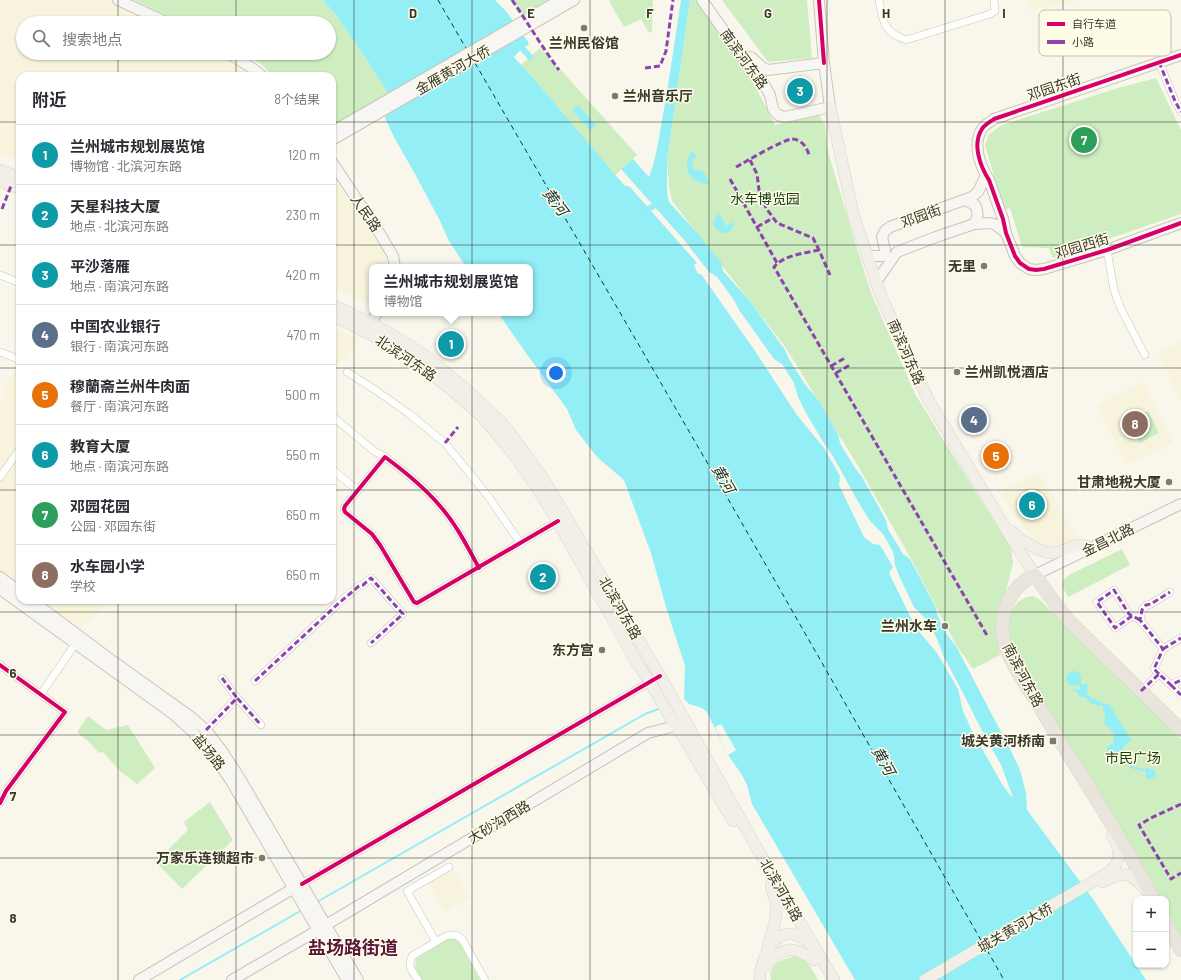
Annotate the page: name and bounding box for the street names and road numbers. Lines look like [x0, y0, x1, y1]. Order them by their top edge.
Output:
street label: 南滨河东路 [717, 25, 772, 92]
street label: 金雁黄河大侨 [412, 41, 493, 98]
street label: 邓园东街 [1025, 69, 1083, 104]
street label: 人民路 [348, 191, 385, 235]
street label: 邓园街 [898, 200, 943, 231]
street label: 邓园西街 [1053, 229, 1111, 262]
street label: 南滨河东路 [884, 316, 928, 387]
street label: 北滨河东路 [373, 331, 440, 384]
street label: 金昌北路 [1079, 520, 1137, 559]
street label: 北滨河东路 [596, 573, 645, 642]
street label: 南滨河东路 [1000, 640, 1047, 710]
street label: 盐场路 [190, 730, 229, 773]
street label: 大砂沟西路 [464, 796, 533, 847]
street label: 北滨河东路 [757, 855, 806, 924]
street label: 城关黄河大桥 [974, 899, 1055, 956]

